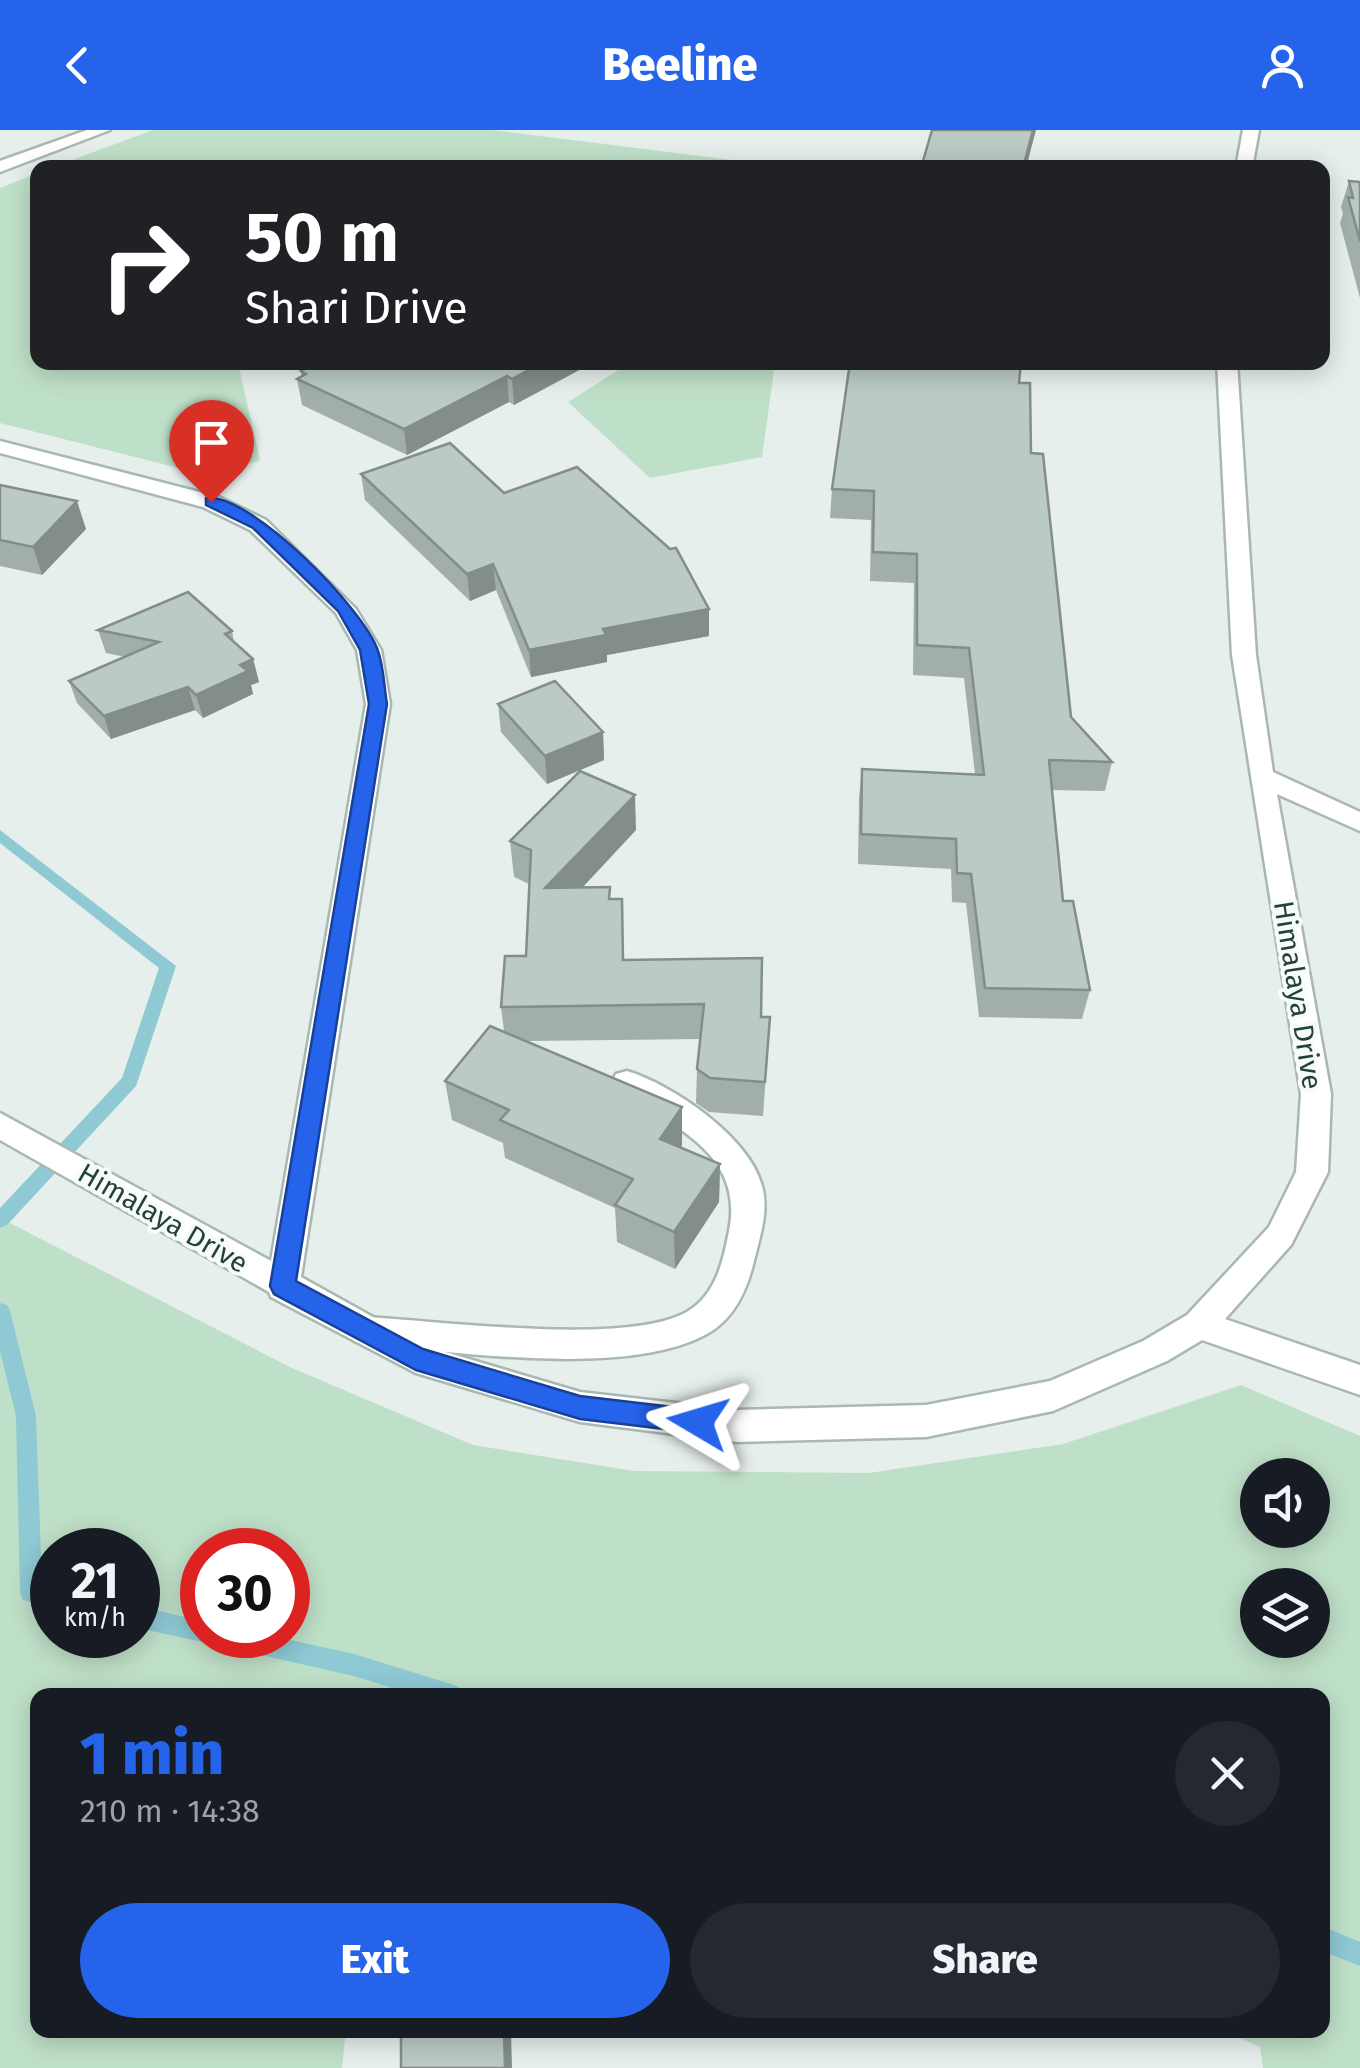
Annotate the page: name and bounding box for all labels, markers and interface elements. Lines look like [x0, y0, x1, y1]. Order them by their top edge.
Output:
icon: back [50, 38, 105, 93]
text: Beeline [603, 38, 757, 92]
icon: person [1255, 38, 1310, 93]
text: 50 m [245, 196, 399, 280]
icon: right [80, 200, 210, 330]
text: Shari Drive [245, 281, 468, 335]
pin [169, 400, 254, 503]
icon: arrive [184, 415, 239, 470]
street label: Himalaya Drive [1267, 898, 1329, 1092]
street label: Himalaya Drive [72, 1156, 254, 1280]
position arrow [646, 1370, 750, 1474]
map controls [1240, 1458, 1330, 1658]
button: sound [1240, 1458, 1330, 1548]
speed limit sign: 30 [180, 1528, 310, 1658]
text: 21 [71, 1551, 119, 1611]
button: layers [1240, 1568, 1330, 1658]
text: km/h [64, 1603, 126, 1633]
text: 1 min [80, 1718, 224, 1790]
button: close [1175, 1721, 1280, 1826]
text: 210 m · 14:38 [80, 1792, 260, 1830]
button: Exit [80, 1903, 670, 2018]
button: Share [690, 1903, 1280, 2018]

